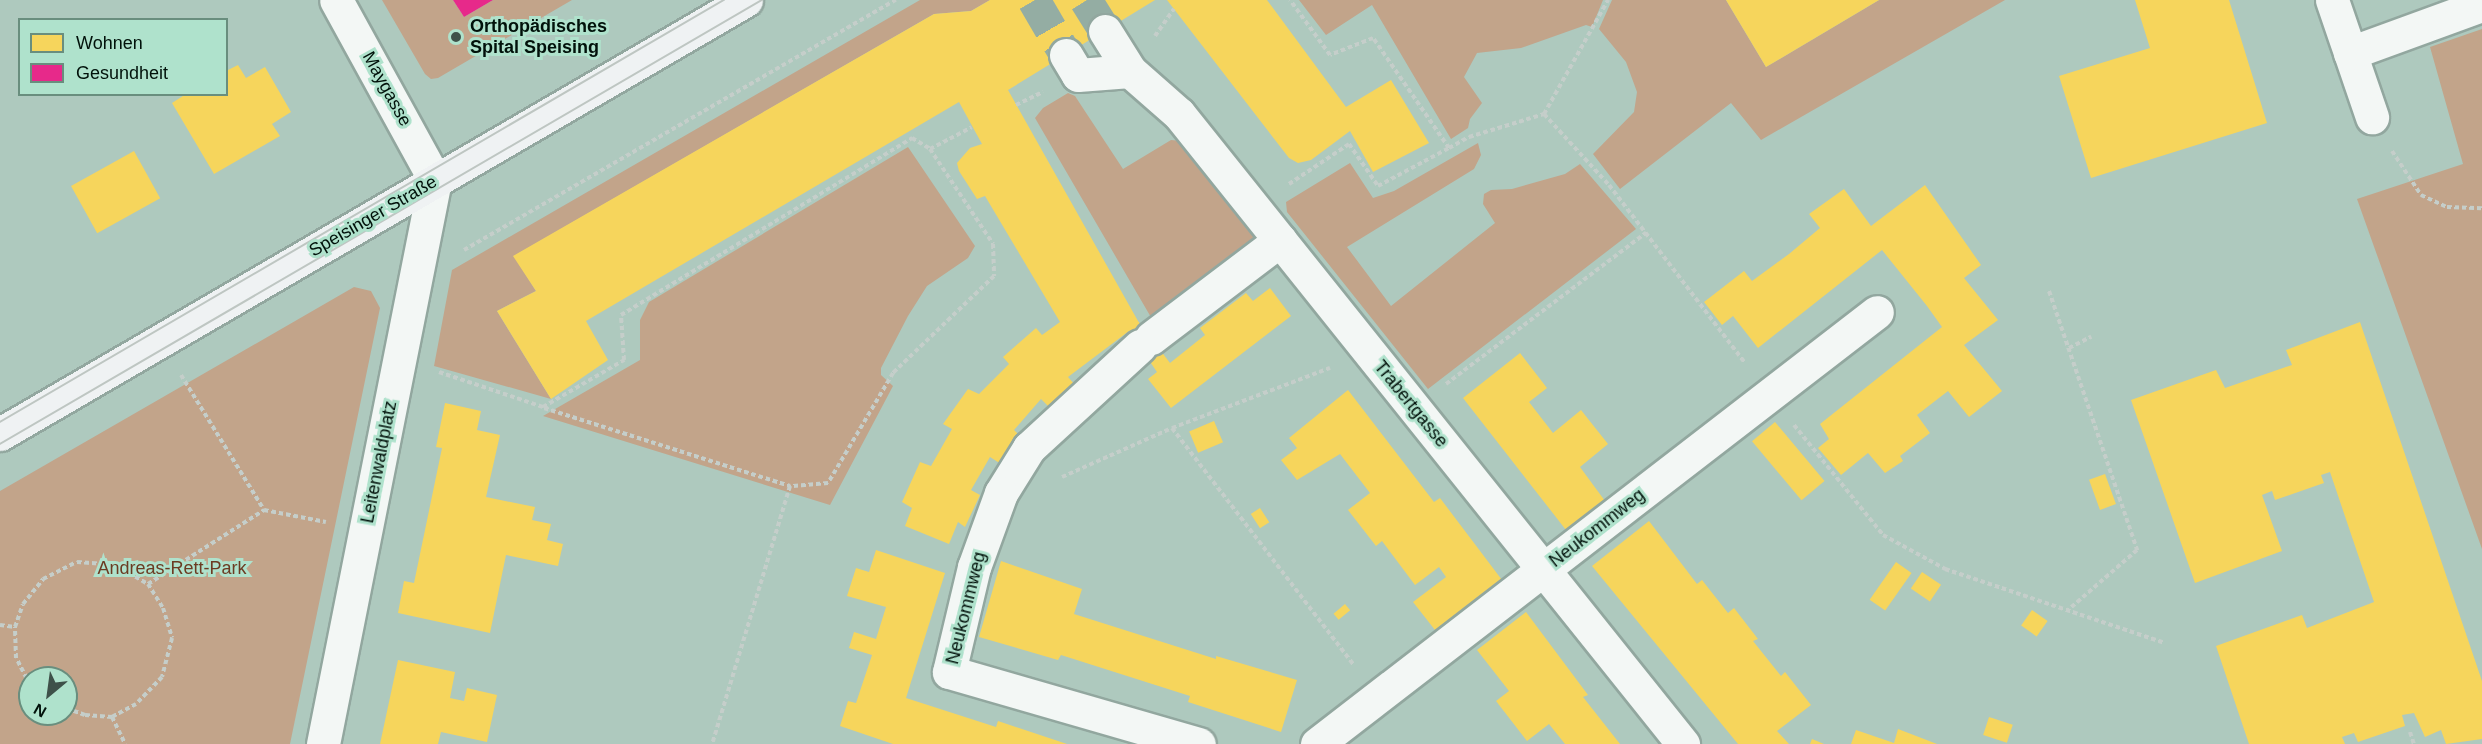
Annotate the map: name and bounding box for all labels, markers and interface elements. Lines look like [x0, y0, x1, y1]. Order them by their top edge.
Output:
place label: Orthopädisches Spital Speising [470, 16, 607, 58]
legend [18, 18, 228, 96]
marker: Orthopädisches Spital Speising [447, 28, 465, 46]
text: Wohnen [76, 33, 143, 53]
street label: Maygasse [358, 48, 416, 130]
text: Gesundheit [76, 63, 168, 83]
street label: Speisinger Straße [305, 171, 441, 261]
street label: Trabertgasse [1369, 356, 1453, 452]
street label: Leitenwaldplatz [357, 399, 401, 525]
street label: Neukommweg [1545, 484, 1649, 572]
street label: Neukommweg [942, 550, 990, 666]
park label: Andreas-Rett-Park [97, 557, 247, 579]
north arrow [18, 666, 78, 726]
text: N [31, 700, 49, 721]

